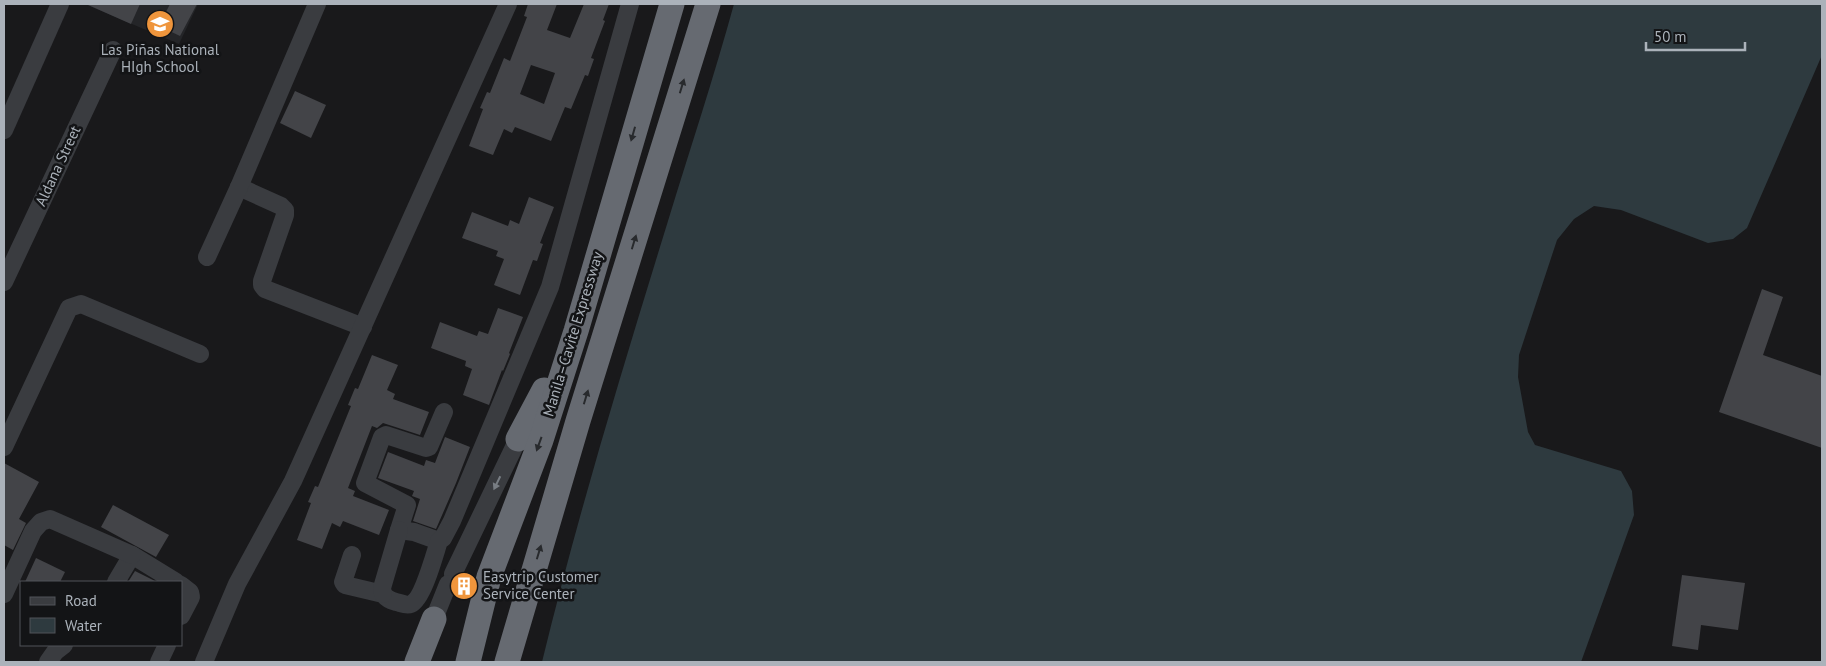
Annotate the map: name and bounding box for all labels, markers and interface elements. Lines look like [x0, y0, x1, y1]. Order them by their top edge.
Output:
school or university icon: Las Piñas National HIgh School [145, 9, 175, 39]
scale bar [1646, 20, 1745, 52]
text: 50 m [1654, 27, 1687, 46]
place label: Las Piñas National HIgh School [101, 40, 220, 76]
one-way arrow [679, 79, 686, 94]
street label: Aldana Street [31, 123, 84, 209]
one-way arrow [629, 127, 637, 142]
one-way arrow [630, 234, 638, 249]
street label: Manila–Cavite Expressway [538, 249, 607, 419]
one-way arrow [582, 389, 590, 404]
one-way arrow [535, 436, 542, 451]
one-way arrow [493, 476, 501, 490]
one-way arrow [535, 545, 543, 560]
place label: Easytrip Customer Service Center [483, 567, 599, 603]
building icon: Easytrip Customer Service Center [449, 571, 479, 601]
legend [20, 581, 182, 646]
text: Road [65, 591, 97, 610]
text: Water [65, 616, 102, 635]

